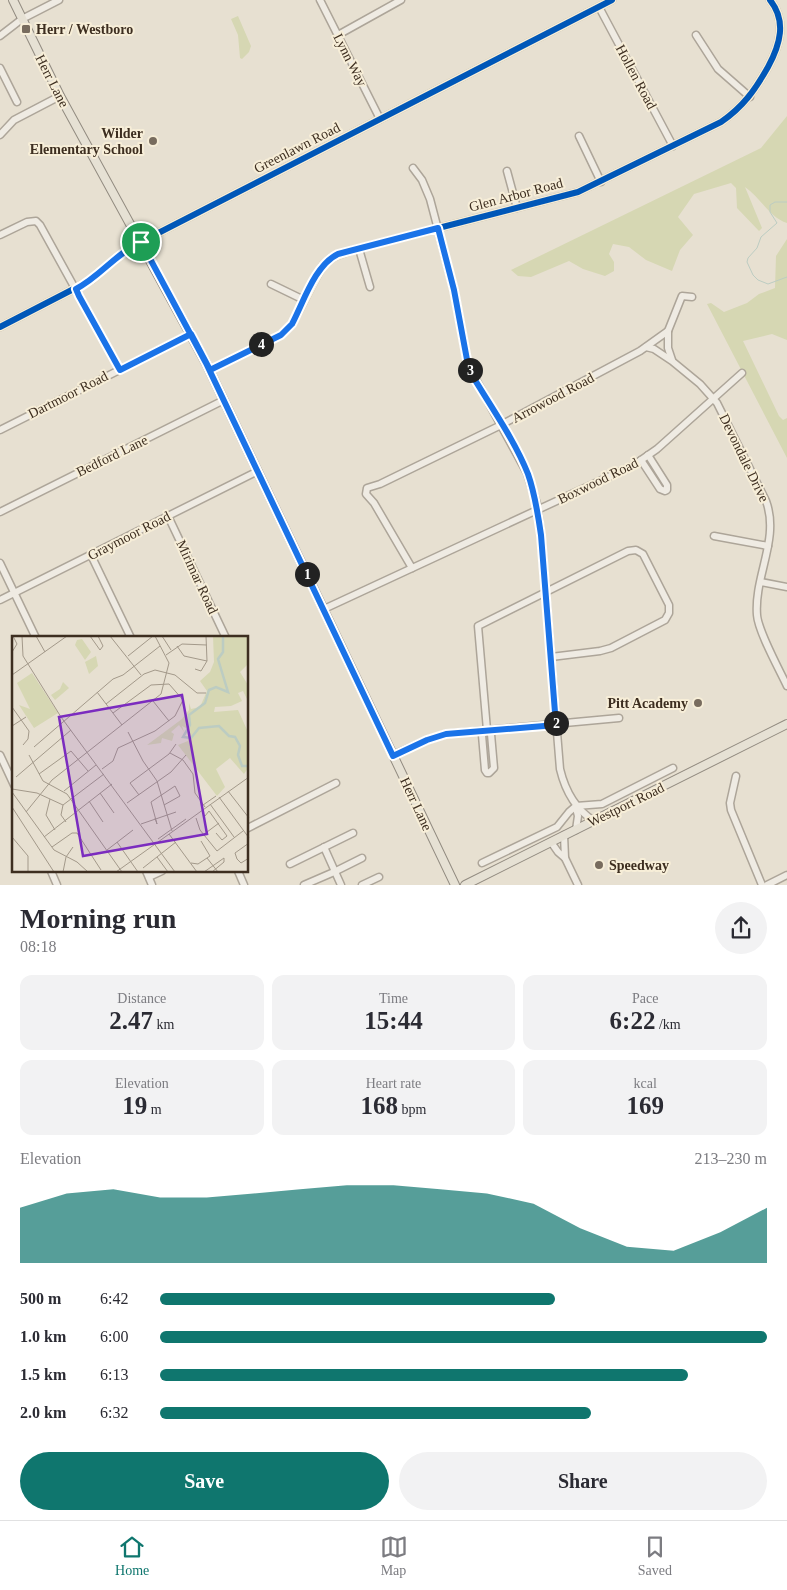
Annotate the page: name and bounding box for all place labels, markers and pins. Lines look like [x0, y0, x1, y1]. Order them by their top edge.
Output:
place label: Herr / Westboro [36, 22, 133, 37]
marker: Herr / Westboro [20, 23, 32, 35]
place label: Wilder Elementary School [30, 126, 143, 157]
marker: Wilder Elementary School [147, 135, 159, 147]
pin [120, 221, 162, 263]
pin: 4 [248, 332, 274, 356]
pin: 3 [458, 358, 482, 382]
pin: 1 [294, 562, 320, 586]
place label: Pitt Academy [608, 696, 688, 711]
marker: Pitt Academy [692, 697, 704, 709]
pin: 2 [544, 710, 568, 736]
place label: Speedway [609, 858, 669, 873]
marker: Speedway [593, 859, 605, 871]

